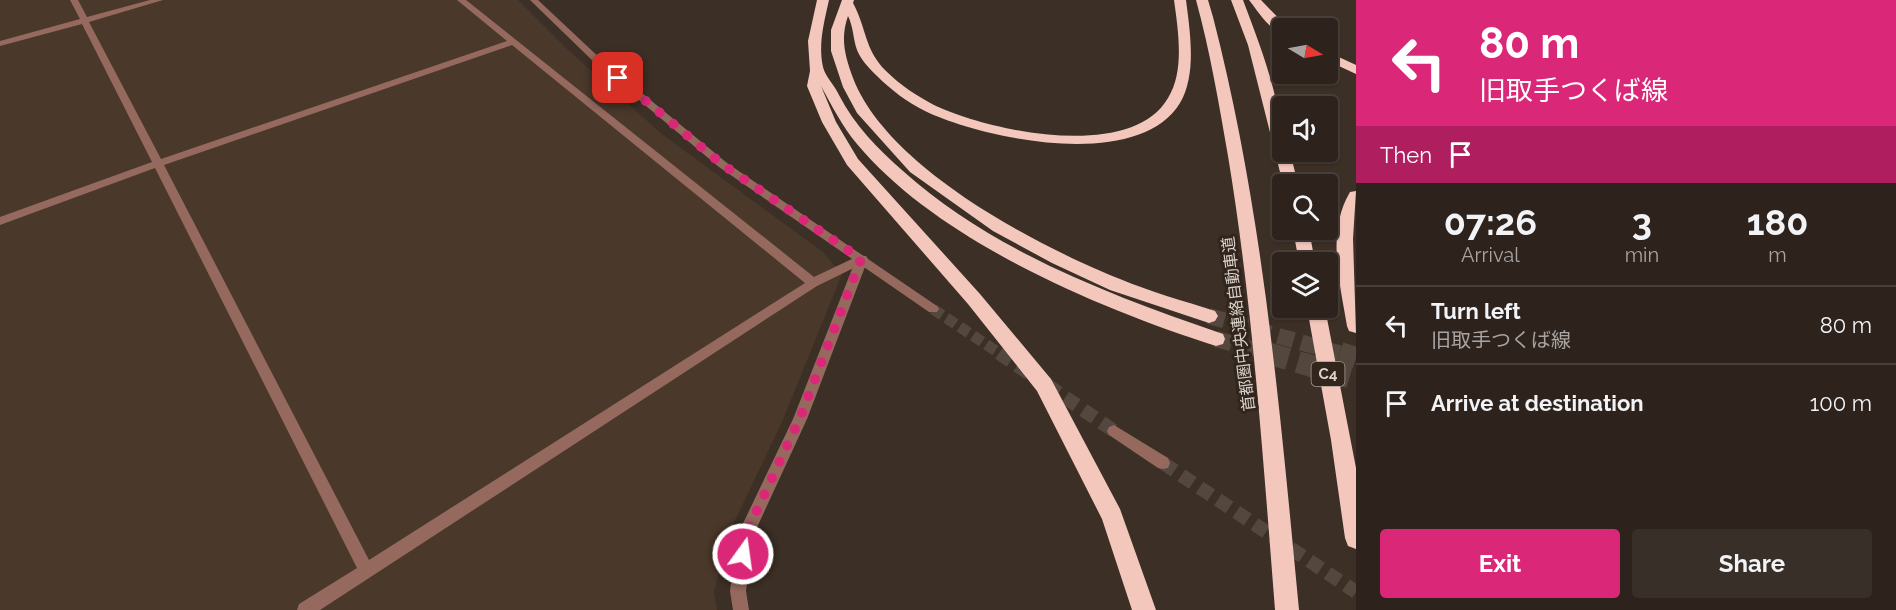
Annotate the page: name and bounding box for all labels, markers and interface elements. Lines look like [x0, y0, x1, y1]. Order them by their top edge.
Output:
north arrow [1272, 18, 1338, 84]
map controls [1272, 18, 1338, 318]
text: 80 m [1479, 19, 1579, 68]
icon: left [1380, 24, 1458, 102]
pin [592, 52, 643, 103]
icon: arrive [601, 61, 634, 94]
text: 旧取手つくば線 [1479, 75, 1668, 106]
button: sound [1272, 96, 1338, 162]
icon: arrive [1444, 138, 1477, 171]
text: Then [1380, 142, 1432, 168]
button: search [1272, 174, 1338, 240]
text: 07:26 [1444, 201, 1537, 243]
text: 3 [1632, 201, 1652, 243]
text: 180 [1747, 201, 1808, 243]
street label: 首都圏中央連絡自動車道 [1218, 235, 1259, 412]
text: Arrival [1461, 243, 1520, 267]
text: min [1625, 243, 1659, 267]
text: m [1768, 243, 1787, 267]
button: layers [1272, 252, 1338, 318]
text: Turn left [1431, 298, 1521, 324]
icon: left [1380, 309, 1413, 342]
text: 80 m [1820, 312, 1872, 338]
text: 旧取手つくば線 [1431, 328, 1571, 352]
road number: C4 [1312, 362, 1344, 386]
icon: arrive [1380, 387, 1413, 420]
text: Arrive at destination [1431, 390, 1644, 416]
text: 100 m [1810, 390, 1872, 416]
position arrow [711, 522, 775, 586]
button: Exit [1380, 529, 1620, 598]
button: Share [1632, 529, 1872, 598]

